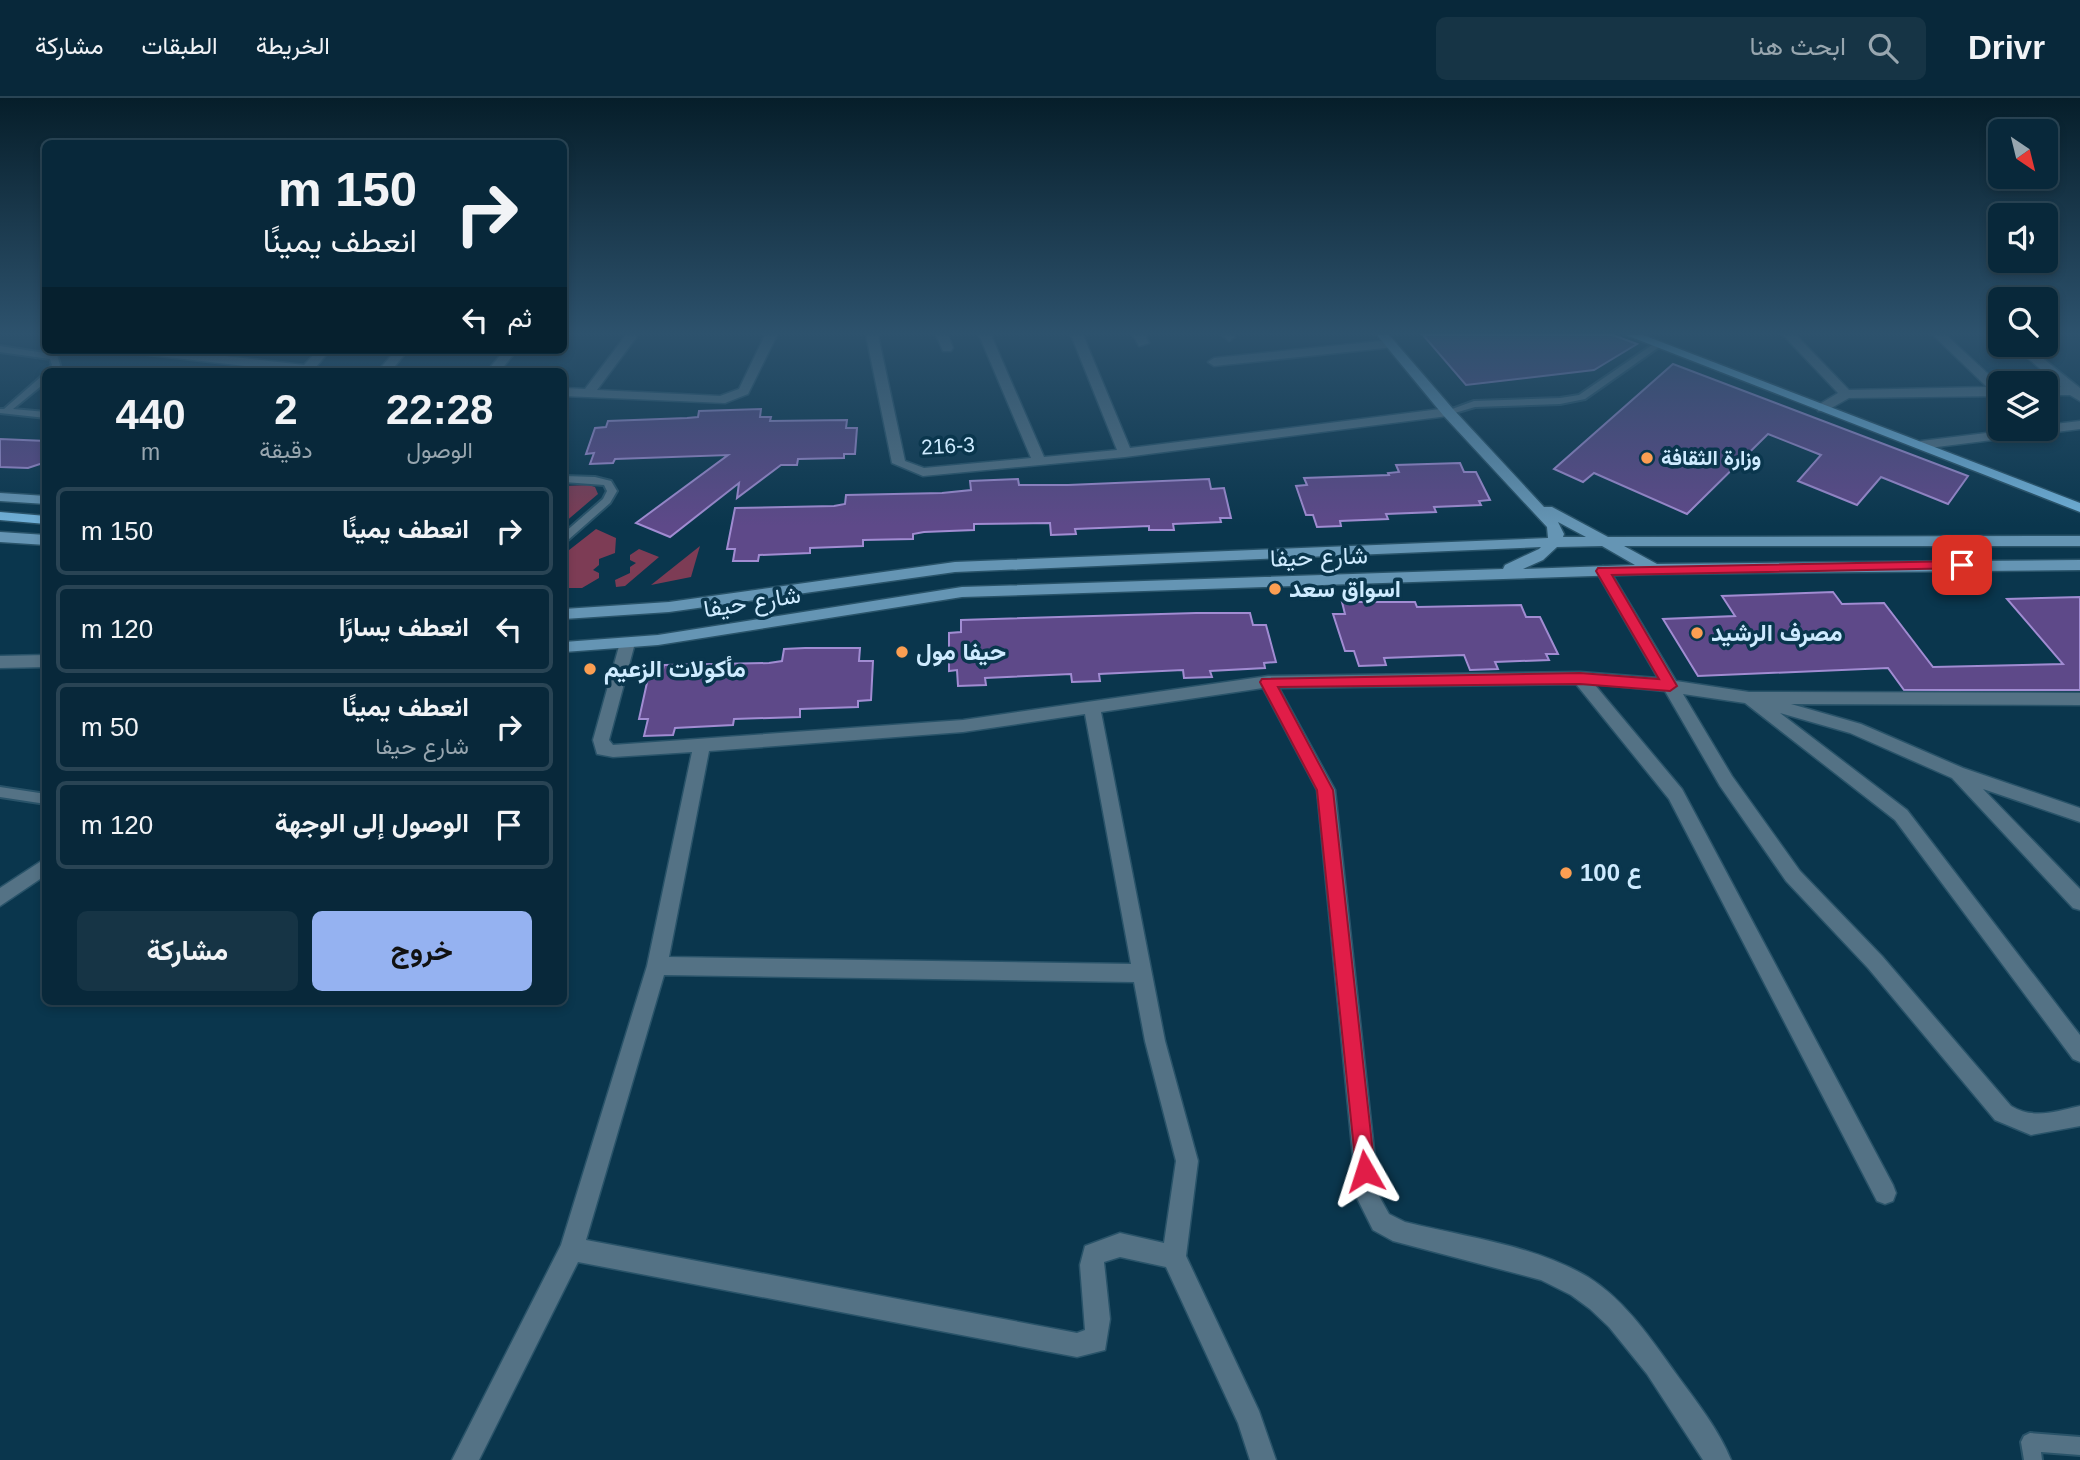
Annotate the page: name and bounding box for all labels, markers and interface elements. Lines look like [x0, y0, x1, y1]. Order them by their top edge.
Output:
search box [1436, 17, 1926, 80]
icon: search [1864, 29, 1902, 67]
text: Drivr [1968, 29, 2045, 66]
text: ابحث هنا [1750, 31, 1846, 61]
text: مشاركة [35, 32, 103, 59]
text: الطبقات [141, 32, 218, 59]
text: الخريطة [256, 32, 330, 59]
north arrow [1988, 119, 2058, 189]
map controls [1988, 119, 2058, 441]
text: 150 m [278, 162, 417, 216]
icon: right [441, 168, 532, 259]
button: sound [1988, 203, 2058, 273]
text: انعطف يمينًا [263, 223, 417, 259]
button: search [1988, 287, 2058, 357]
icon: left [456, 301, 494, 339]
text: ثم [508, 303, 532, 333]
button: layers [1988, 371, 2058, 441]
text: 2 [274, 386, 298, 433]
text: 22:28 [386, 386, 493, 433]
text: 440 [116, 391, 186, 438]
street label: 216-3 [921, 433, 975, 458]
text: دقيقة [259, 437, 312, 463]
text: الوصول [407, 437, 473, 463]
text: m [141, 439, 160, 465]
place label: وزارة الثقافة [1661, 446, 1761, 471]
marker: وزارة الثقافة [1639, 450, 1655, 466]
icon: right [490, 512, 528, 550]
text: انعطف يمينًا [342, 514, 469, 544]
text: 150 m [81, 516, 153, 546]
pin [1932, 535, 1992, 595]
street label: شارع حيفا [1270, 541, 1369, 575]
icon: arrive [1943, 546, 1981, 584]
place label: اسواق سعد [1289, 575, 1401, 604]
street label: شارع حيفا [701, 581, 803, 625]
marker: اسواق سعد [1267, 581, 1283, 597]
icon: left [490, 610, 528, 648]
text: انعطف يسارًا [339, 612, 469, 642]
text: 120 m [81, 614, 153, 644]
place label: مصرف الرشيد [1711, 619, 1842, 648]
marker: مصرف الرشيد [1689, 625, 1705, 641]
place label: حيفا مول [916, 638, 1006, 667]
marker: حيفا مول [894, 644, 910, 660]
place label: مأكولات الزعيم [604, 655, 746, 685]
marker: مأكولات الزعيم [582, 661, 598, 677]
text: انعطف يمينًا [342, 692, 469, 722]
icon: right [490, 708, 528, 746]
text: 50 m [81, 712, 139, 742]
text: شارع حيفا [375, 733, 469, 759]
icon: arrive [490, 806, 528, 844]
text: الوصول إلى الوجهة [275, 808, 469, 838]
text: 120 m [81, 810, 153, 840]
place label: 100 ع [1580, 859, 1642, 889]
marker: 100 ع [1558, 865, 1574, 881]
button: مشاركة [77, 911, 298, 991]
button: خروج [312, 911, 532, 991]
position arrow [1328, 1134, 1402, 1208]

